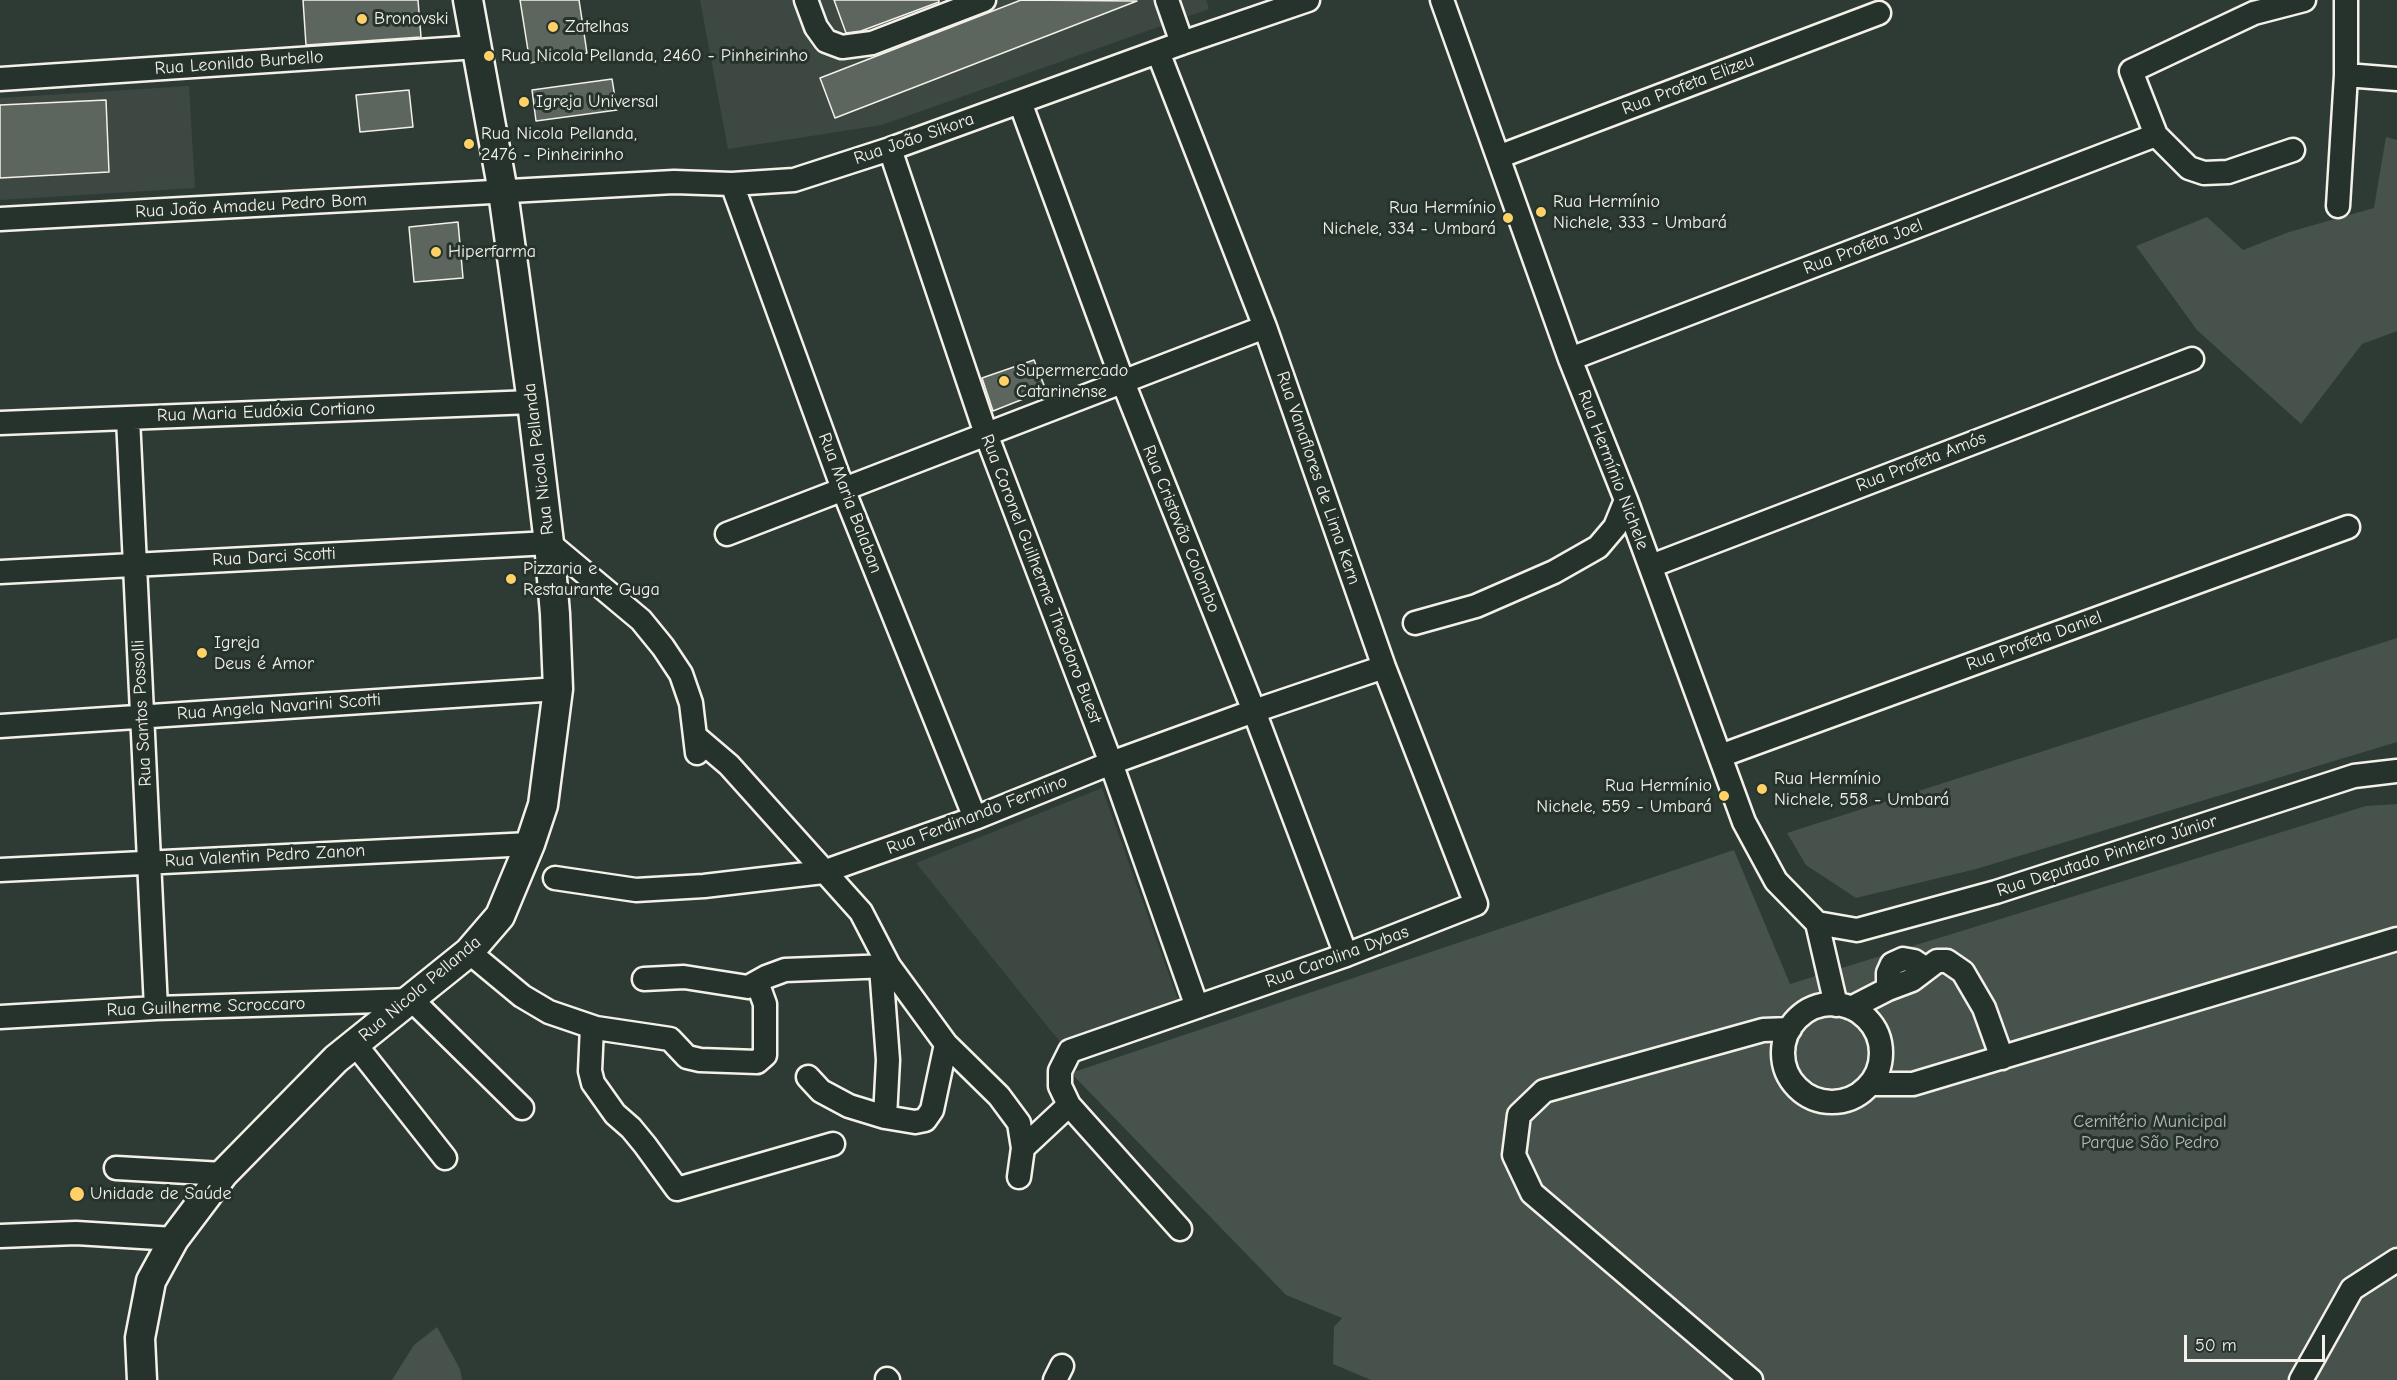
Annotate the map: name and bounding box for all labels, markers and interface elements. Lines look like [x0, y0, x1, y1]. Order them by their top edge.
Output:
place label: Bronovski [374, 8, 449, 30]
marker: Bronovski [355, 12, 369, 26]
place label: Zatelhas [565, 16, 629, 38]
marker: Zatelhas [546, 20, 560, 34]
place label: Rua Nicola Pellanda, 2460 - Pinheirinho [501, 45, 808, 67]
street label: Rua Leonildo Burbello [154, 46, 324, 80]
marker: Rua Nicola Pellanda, 2460 - Pinheirinho [482, 49, 496, 63]
street label: Rua Profeta Elizeu [1619, 50, 1757, 120]
place label: Igreja Universal [536, 91, 658, 113]
marker: Igreja Universal [517, 95, 531, 109]
street label: Rua João Sikora [851, 108, 977, 170]
place label: Rua Nicola Pellanda, 2476 - Pinheirinho [481, 123, 637, 166]
marker: Rua Nicola Pellanda, 2476 - Pinheirinho [462, 137, 476, 151]
street label: Rua João Amadeu Pedro Bom [135, 189, 367, 223]
place label: Rua Hermínio Nichele, 333 - Umbará [1553, 191, 1727, 234]
place label: Rua Hermínio Nichele, 334 - Umbará [1322, 197, 1496, 240]
marker: Rua Hermínio Nichele, 333 - Umbará [1534, 205, 1548, 219]
marker: Rua Hermínio Nichele, 334 - Umbará [1501, 211, 1515, 225]
street label: Rua Profeta Joel [1800, 214, 1926, 280]
place label: Hiperfarma [448, 241, 536, 263]
marker: Hiperfarma [429, 245, 443, 259]
place label: Supermercado Catarinense [1016, 360, 1128, 403]
street label: Rua Vanaflores de Lima Kern [1271, 368, 1365, 588]
marker: Supermercado Catarinense [997, 374, 1011, 388]
street label: Rua Nicola Pellanda [519, 382, 559, 536]
street label: Rua Hermínio Nichele [1573, 387, 1653, 553]
street label: Rua Maria Eudóxia Cortiano [156, 397, 376, 427]
street label: Rua Profeta Amós [1853, 427, 1989, 497]
street label: Rua Maria Balaban [813, 430, 887, 576]
street label: Rua Coronel Guilherme Theodoro Buest [976, 431, 1106, 727]
street label: Rua Cristovão Colombo [1137, 442, 1225, 616]
street label: Rua Darci Scotti [212, 543, 336, 571]
place label: Pizzaria e Restaurante Guga [523, 558, 660, 600]
marker: Pizzaria e Restaurante Guga [504, 572, 518, 586]
street label: Rua Profeta Daniel [1963, 606, 2105, 676]
place label: Igreja Deus é Amor [214, 632, 314, 674]
street label: Rua Santos Possolli [127, 639, 157, 787]
marker: Igreja Deus é Amor [195, 646, 209, 660]
street label: Rua Angela Navarini Scotti [176, 689, 382, 725]
place label: Rua Hermínio Nichele, 558 - Umbará [1774, 768, 1949, 810]
street label: Rua Ferdinando Fermino [883, 771, 1071, 859]
place label: Rua Hermínio Nichele, 559 - Umbará [1536, 775, 1712, 818]
marker: Rua Hermínio Nichele, 558 - Umbará [1755, 782, 1769, 796]
marker: Rua Hermínio Nichele, 559 - Umbará [1717, 789, 1731, 803]
street label: Rua Deputado Pinheiro Júnior [1994, 810, 2220, 902]
street label: Rua Valentin Pedro Zanon [164, 840, 366, 872]
street label: Rua Carolina Dybas [1262, 921, 1412, 993]
street label: Rua Nicola Pellanda [354, 932, 486, 1046]
street label: Rua Guilherme Scroccaro [106, 993, 306, 1021]
park label: Cemitério Municipal Parque São Pedro [2073, 1111, 2227, 1154]
place label: Unidade de Saúde [90, 1183, 231, 1205]
marker: Unidade de Saúde [68, 1185, 86, 1203]
scale bar [2187, 1323, 2328, 1361]
text: 50 m [2195, 1335, 2237, 1356]

